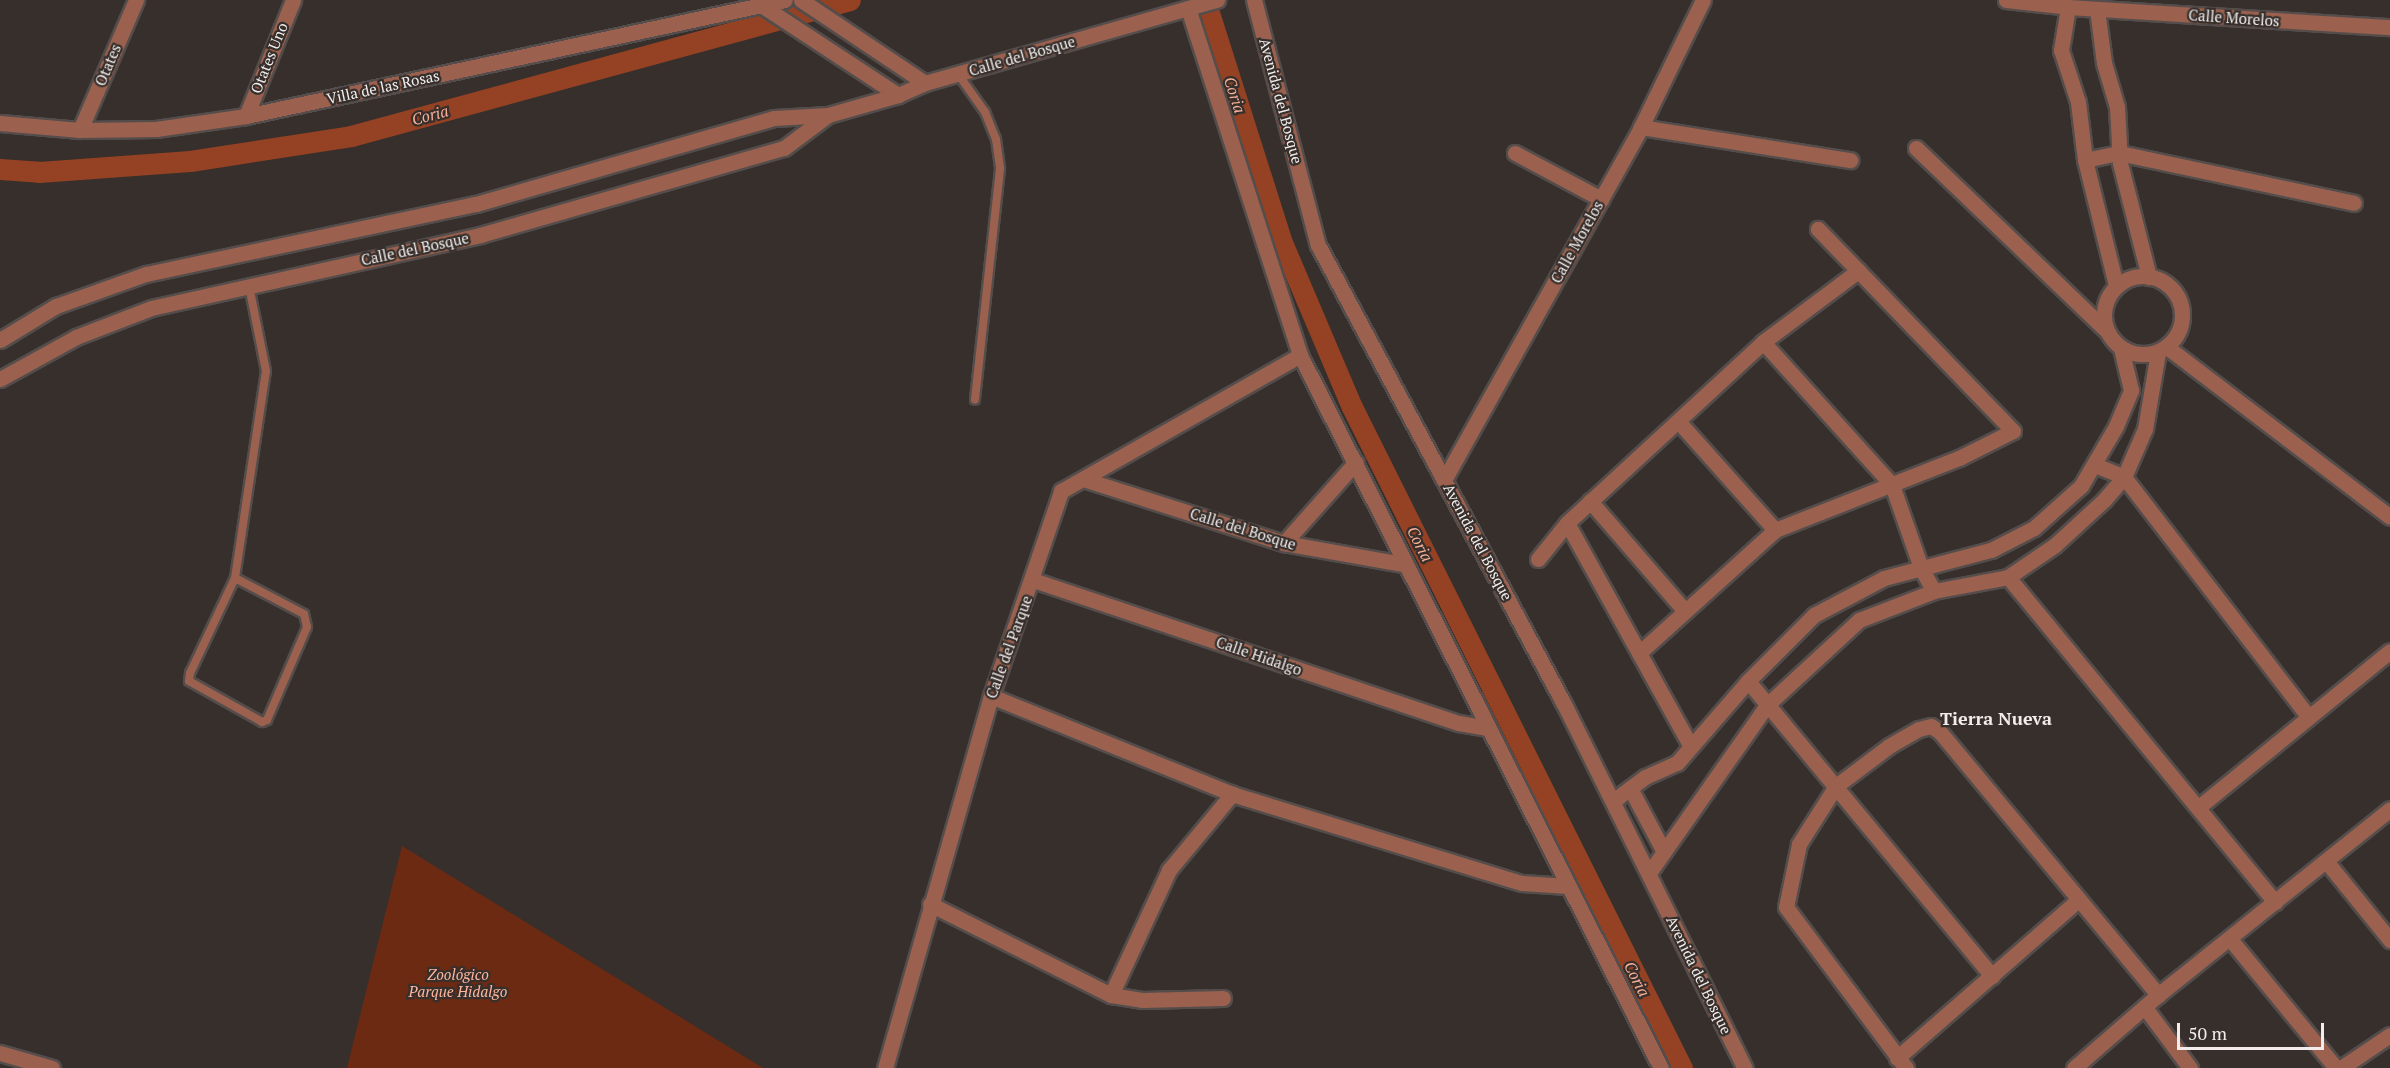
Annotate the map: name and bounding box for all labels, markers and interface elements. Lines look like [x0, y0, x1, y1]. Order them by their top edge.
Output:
street label: Calle Morelos [2188, 6, 2280, 30]
street label: Otates Uno [247, 20, 291, 96]
street label: Calle del Bosque [967, 32, 1077, 80]
street label: Avenida del Bosque [1256, 36, 1306, 166]
street label: Otates [91, 41, 125, 89]
street label: Villa de las Rosas [325, 66, 441, 108]
water label: Coria [1220, 74, 1250, 116]
water label: Coria [410, 101, 450, 129]
street label: Calle Morelos [1547, 198, 1607, 286]
street label: Calle del Bosque [359, 229, 471, 269]
street label: Avenida del Bosque [1440, 481, 1516, 603]
street label: Calle del Bosque [1188, 504, 1298, 554]
water label: Coria [1403, 523, 1437, 565]
street label: Calle del Parque [982, 593, 1036, 701]
street label: Calle Hidalgo [1214, 633, 1304, 679]
district label: Tierra Nueva [1940, 707, 2052, 729]
street label: Avenida del Bosque [1663, 913, 1735, 1037]
water label: Coria [1620, 958, 1654, 1000]
park label: Zoológico Parque Hidalgo [409, 965, 507, 1000]
scale bar [2180, 1011, 2327, 1049]
text: 50 m [2188, 1021, 2227, 1045]

